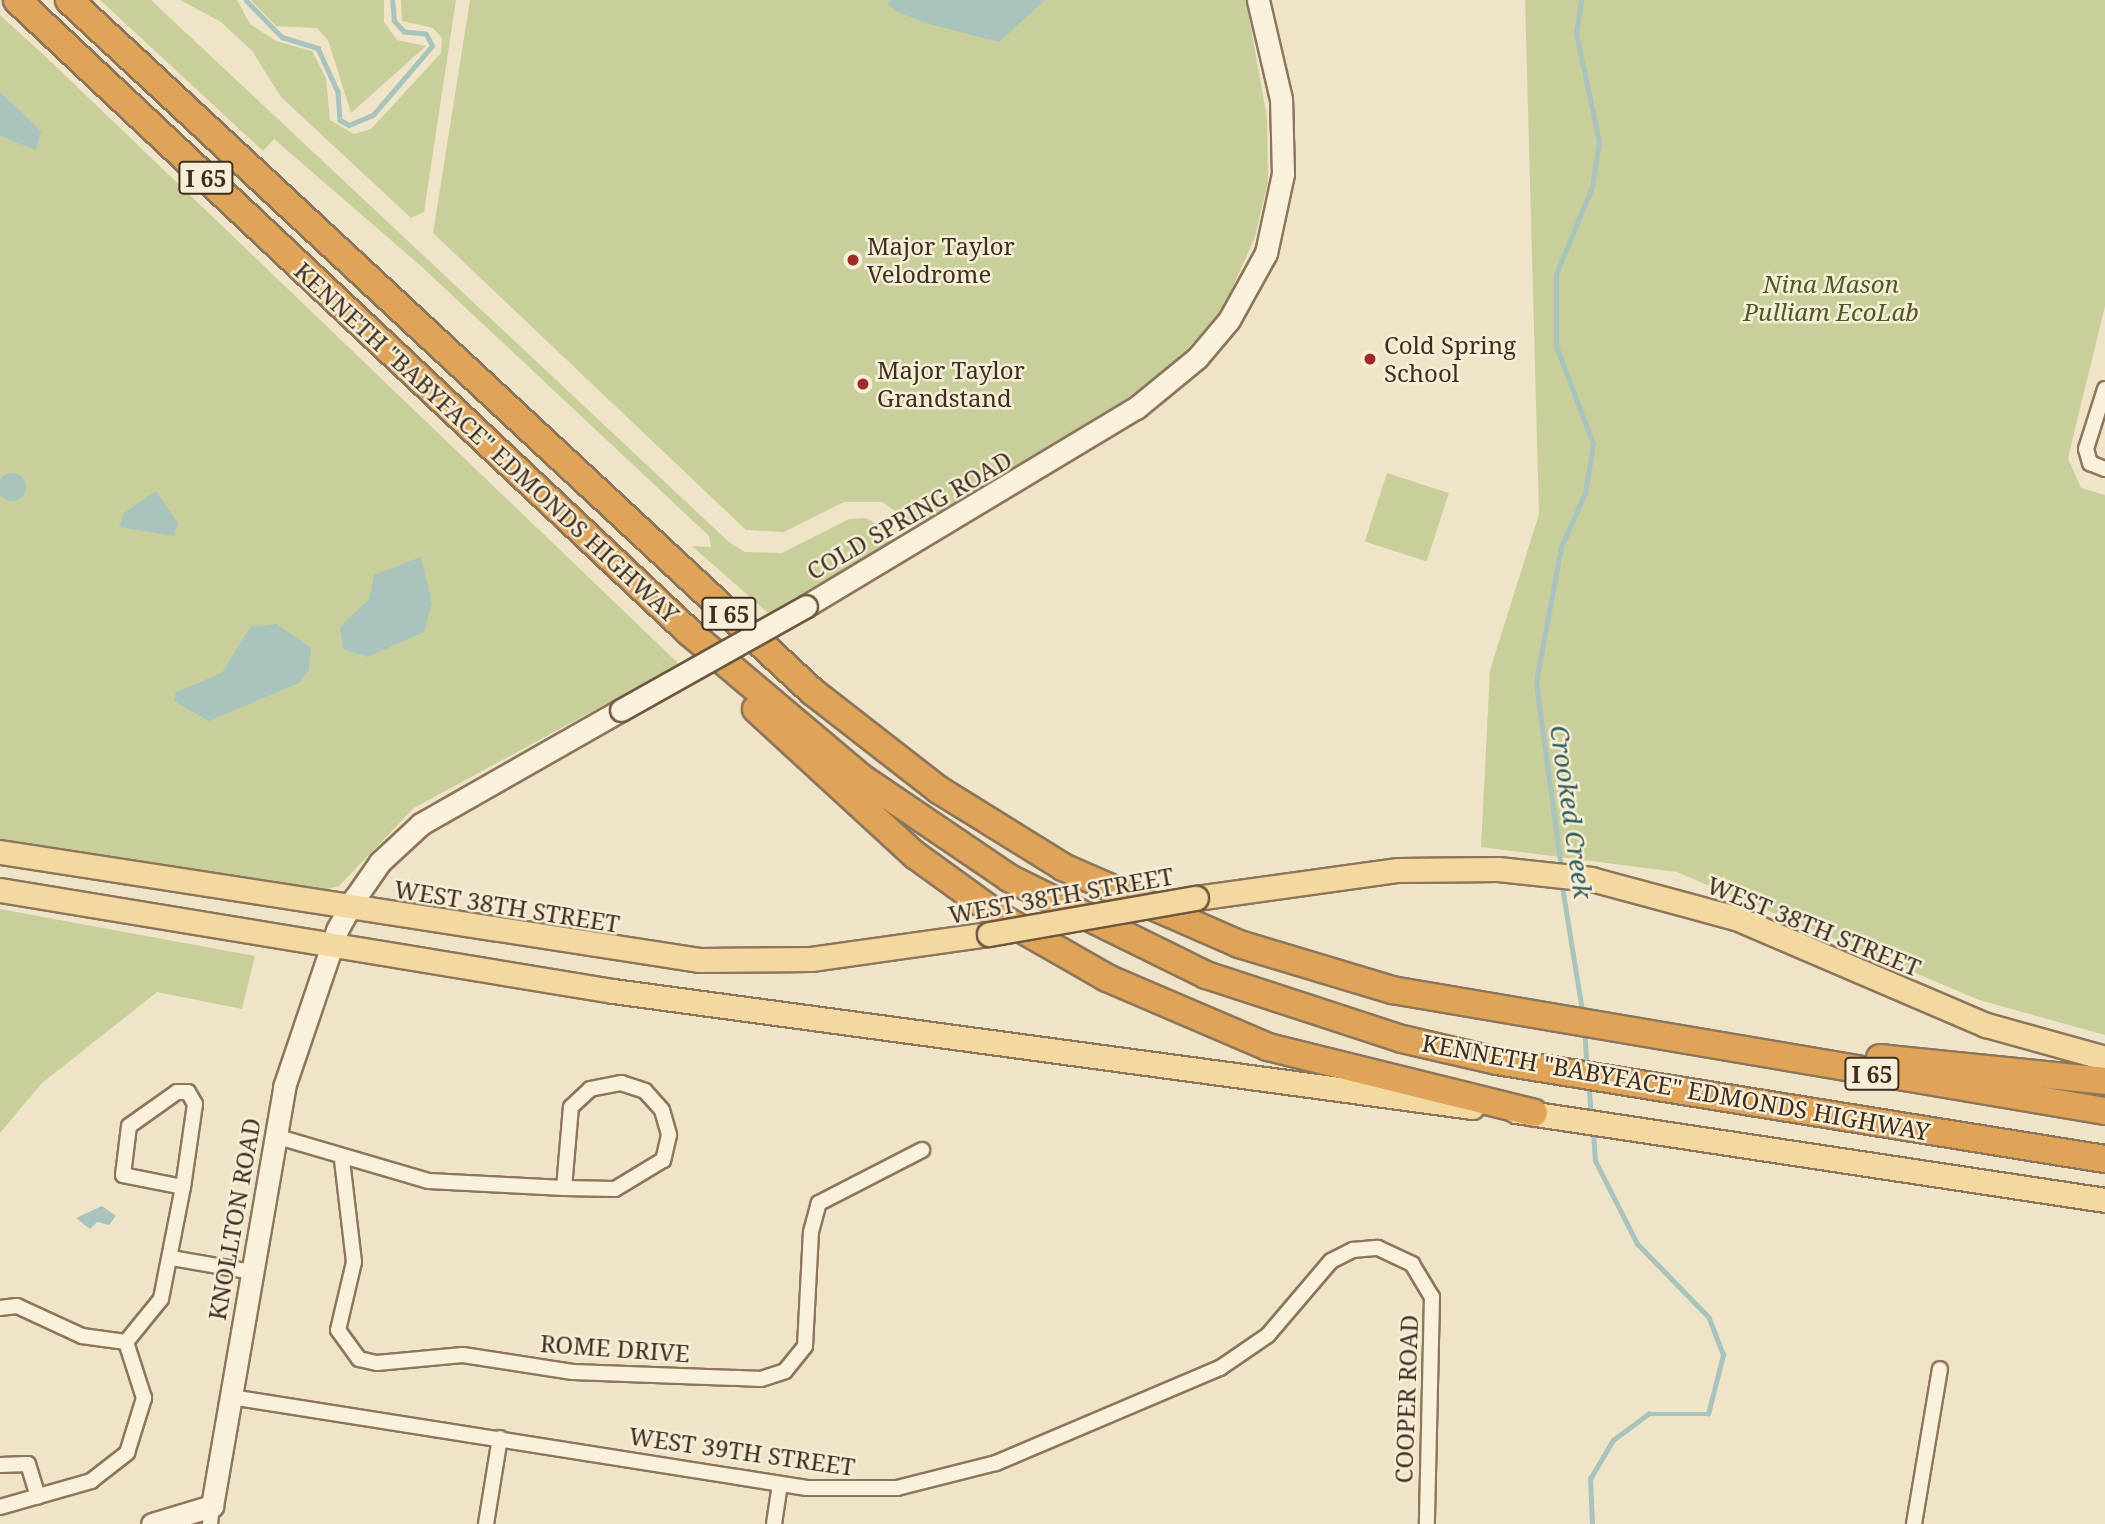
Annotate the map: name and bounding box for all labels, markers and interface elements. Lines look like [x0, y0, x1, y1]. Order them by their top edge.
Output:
road number: I 65 [178, 158, 234, 197]
place label: Major Taylor Velodrome [867, 232, 1015, 288]
marker: Major Taylor Velodrome [845, 252, 861, 268]
street label: KENNETH "BABYFACE" EDMONDS HIGHWAY [289, 256, 685, 628]
park label: Nina Mason Pulliam EcoLab [1743, 270, 1919, 326]
place label: Cold Spring School [1384, 331, 1516, 387]
marker: Cold Spring School [1362, 351, 1378, 367]
place label: Major Taylor Grandstand [877, 356, 1025, 412]
marker: Major Taylor Grandstand [855, 376, 871, 392]
street label: COLD SPRING ROAD [801, 445, 1017, 585]
road number: I 65 [701, 594, 757, 634]
water label: Crooked Creek [1543, 723, 1599, 901]
street label: WEST 38TH STREET [946, 861, 1176, 929]
street label: WEST 38TH STREET [1703, 870, 1925, 982]
street label: WEST 38TH STREET [392, 874, 622, 938]
street label: KENNETH "BABYFACE" EDMONDS HIGHWAY [1420, 1028, 1932, 1146]
road number: I 65 [1844, 1054, 1900, 1093]
street label: KNOLLTON ROAD [202, 1116, 266, 1322]
street label: COOPER ROAD [1389, 1314, 1423, 1484]
street label: ROME DRIVE [539, 1328, 691, 1368]
street label: WEST 39TH STREET [627, 1421, 857, 1481]

